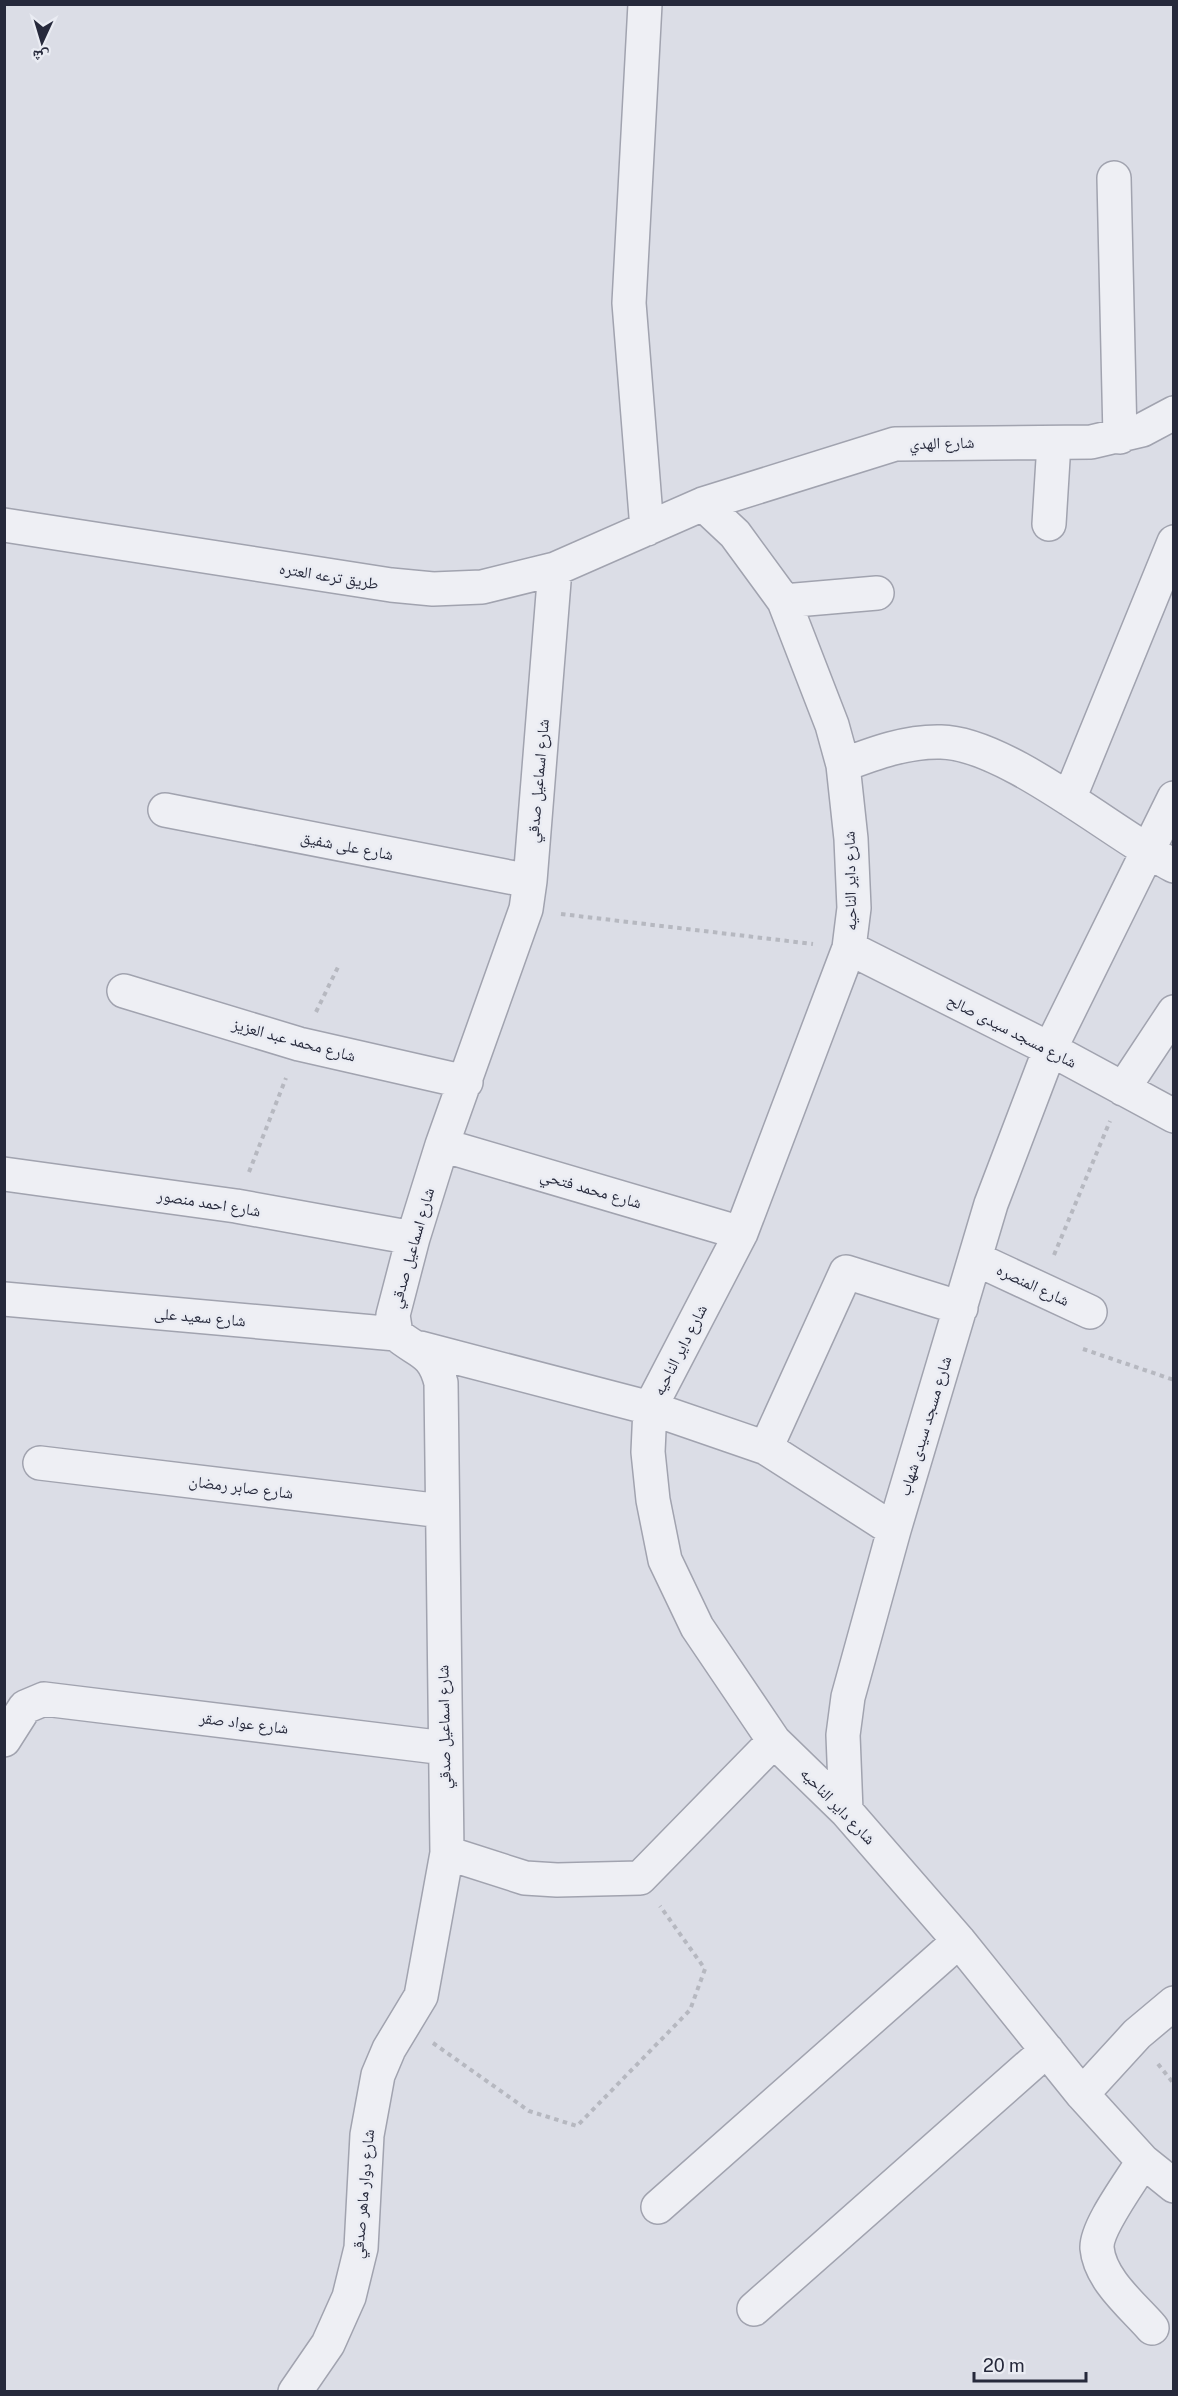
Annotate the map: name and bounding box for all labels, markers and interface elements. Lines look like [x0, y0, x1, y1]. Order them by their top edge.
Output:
north arrow [12, 12, 72, 72]
text: ش [32, 46, 50, 67]
street label: شارع الهدي [909, 433, 975, 456]
street label: طريق ترعه العتره [278, 559, 380, 594]
street label: شارع اسماعيل صدقي [523, 718, 556, 844]
street label: شارع على شفيق [299, 828, 395, 865]
street label: شارع داير الناحيه [840, 831, 861, 931]
street label: شارع مسجد سيدى صالح [944, 990, 1080, 1073]
street label: شارع محمد عبد العزيز [229, 1014, 358, 1067]
street label: شارع محمد فتحي [537, 1165, 644, 1215]
street label: شارع احمد منصور [155, 1185, 262, 1222]
street label: شارع اسماعيل صدقي [386, 1186, 441, 1311]
street label: شارع المنصره [993, 1260, 1072, 1311]
street label: شارع داير الناحيه [649, 1301, 712, 1399]
street label: شارع سعيد على [153, 1304, 246, 1331]
street label: شارع مسجد سيدى شهاب [895, 1354, 956, 1498]
street label: شارع صابر رمضان [188, 1471, 294, 1504]
street label: شارع اسماعيل صدقي [433, 1665, 458, 1789]
street label: شارع عواد صقر [197, 1708, 290, 1739]
street label: شارع داير الناحيه [796, 1764, 879, 1849]
street label: شارع دوار ماهر صدقي [348, 2128, 381, 2260]
scale bar [974, 2345, 1086, 2383]
text: 20 m [983, 2355, 1025, 2376]

